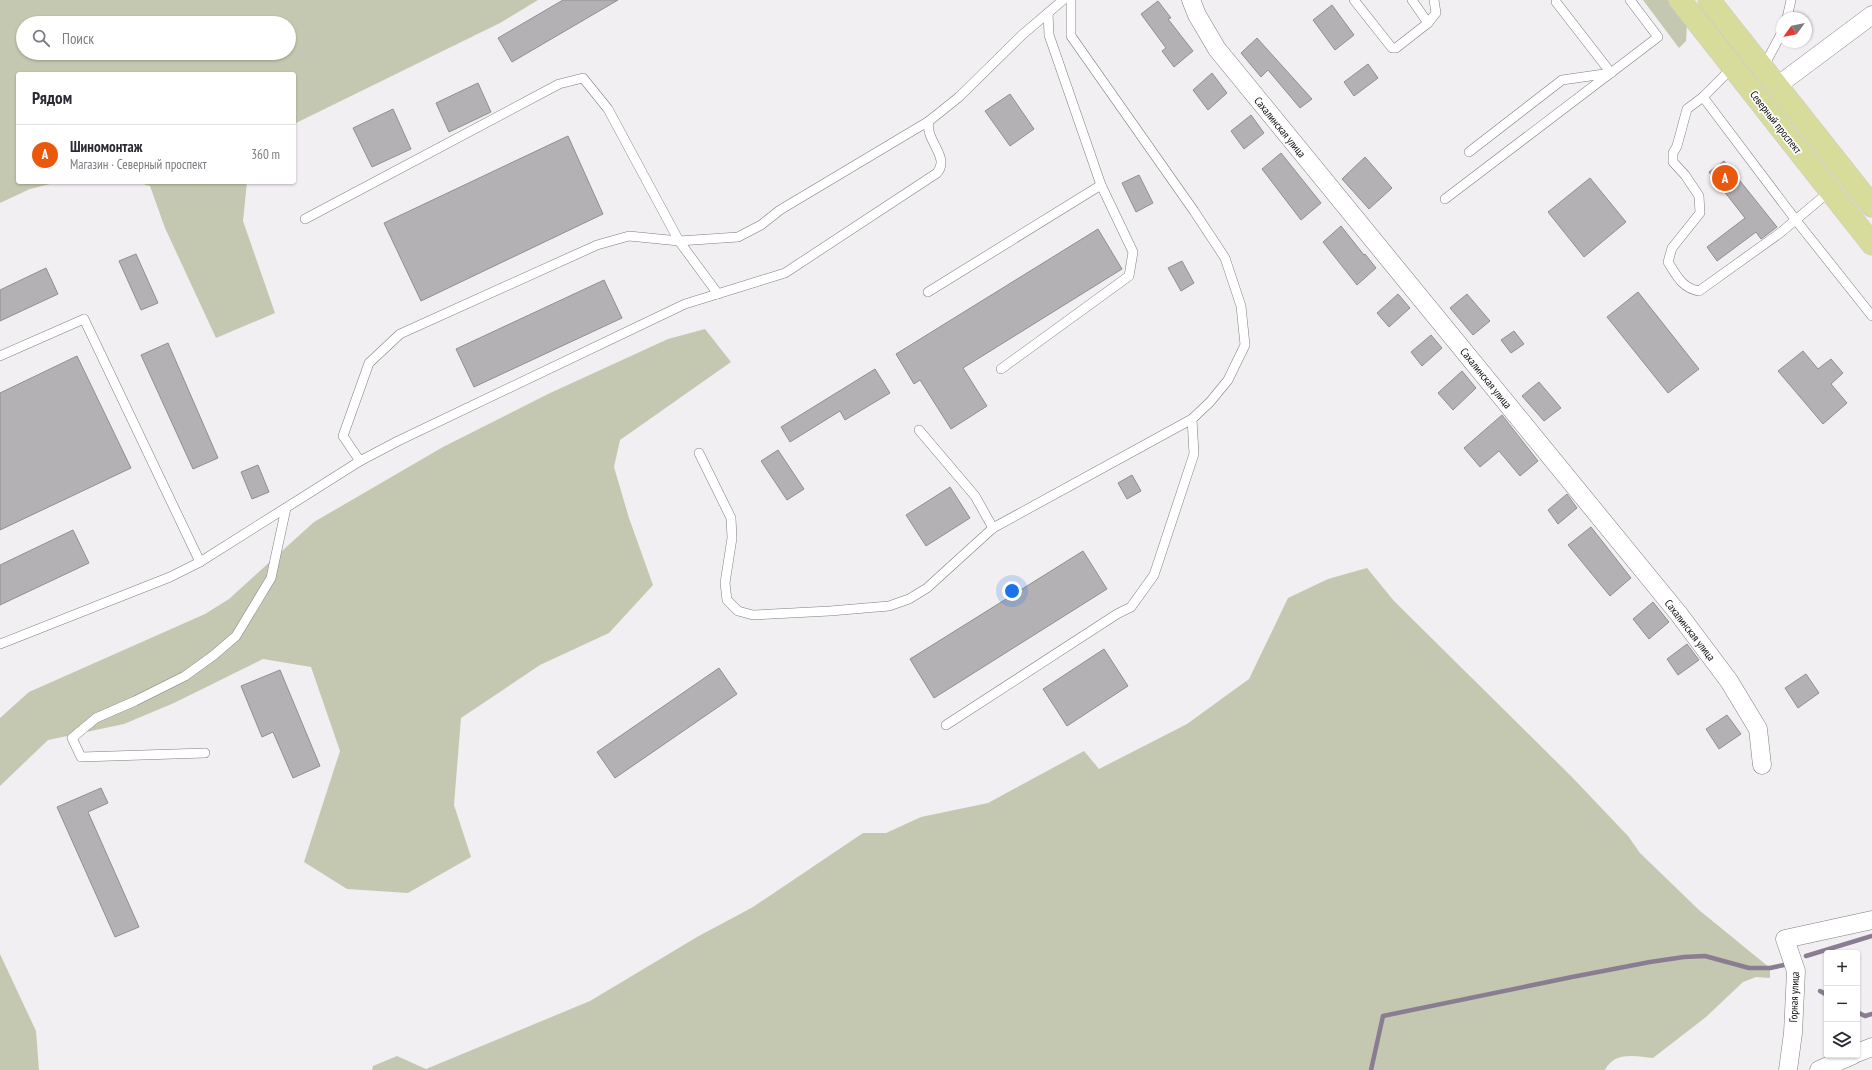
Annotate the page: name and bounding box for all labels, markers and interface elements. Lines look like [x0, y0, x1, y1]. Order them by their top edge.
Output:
north arrow [1776, 12, 1812, 48]
search box [16, 16, 296, 60]
icon: search [30, 27, 52, 49]
text: Поиск [62, 29, 94, 48]
text: Рядом [32, 87, 72, 109]
street label: Северный проспект [1747, 88, 1805, 157]
street label: Сахалинская улица [1251, 94, 1309, 160]
text: Шиномонтаж [70, 137, 142, 156]
text: A [42, 146, 48, 163]
text: 360 m [251, 146, 280, 163]
text: Магазин · Северный проспект [70, 156, 207, 173]
pin: A [1712, 163, 1738, 193]
street label: Сахалинская улица [1457, 345, 1515, 411]
your location [1002, 581, 1022, 601]
street label: Сахалинская улица [1662, 596, 1718, 664]
map controls [1824, 950, 1860, 1058]
button: + [1824, 950, 1860, 986]
street label: Горная улица [1786, 971, 1802, 1023]
button: − [1824, 986, 1860, 1022]
button: layers [1824, 1022, 1860, 1058]

